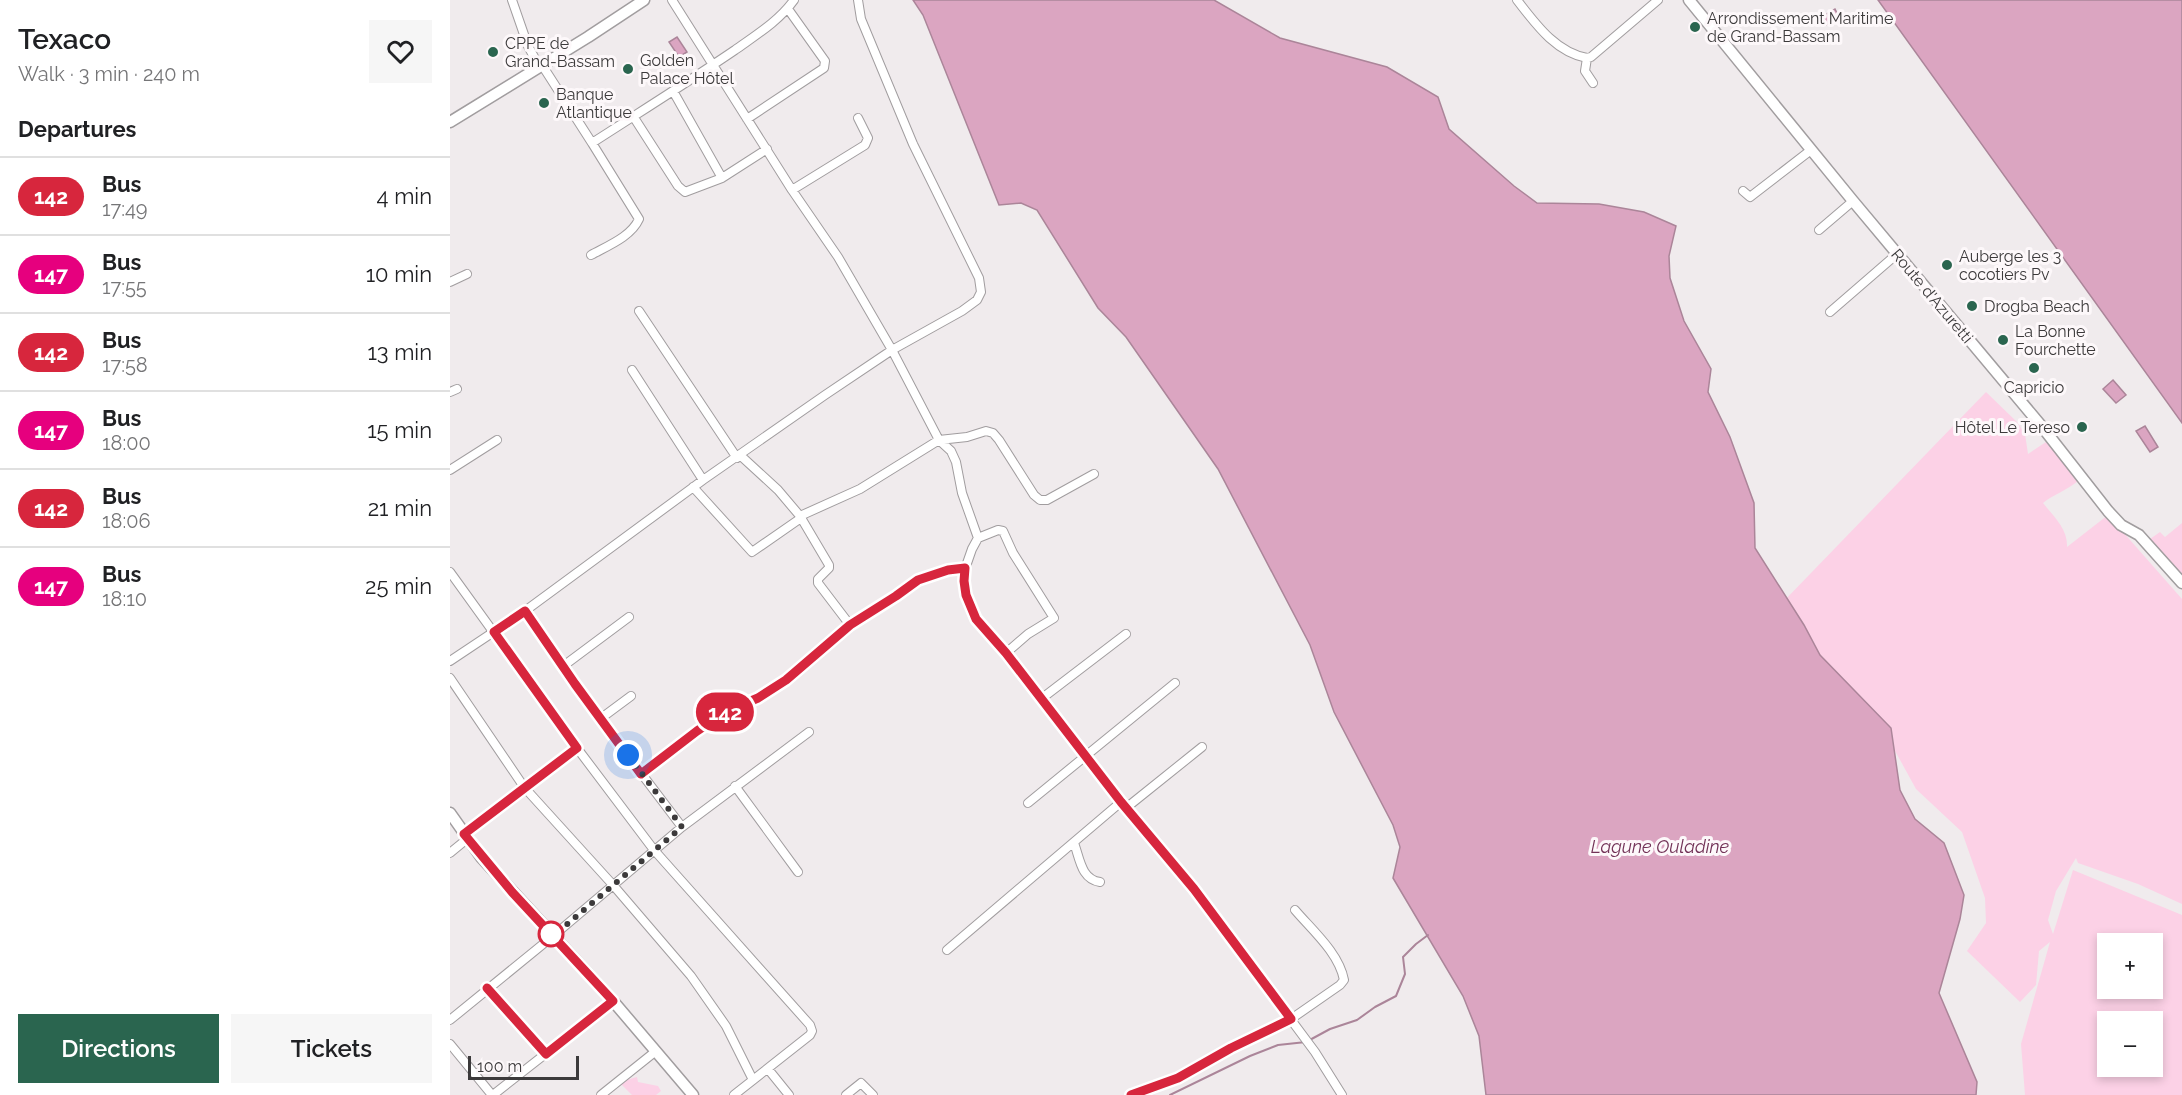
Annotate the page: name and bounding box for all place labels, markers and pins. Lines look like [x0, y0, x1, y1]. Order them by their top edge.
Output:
place label: Arrondissement Maritime de Grand-Bassam [1707, 9, 1893, 46]
marker: Arrondissement Maritime de Grand-Bassam [1688, 20, 1702, 34]
place label: CPPE de Grand-Bassam [505, 34, 615, 71]
marker: CPPE de Grand-Bassam [486, 45, 500, 59]
place label: Golden Palace Hôtel [640, 51, 735, 88]
marker: Golden Palace Hôtel [621, 62, 635, 76]
place label: Banque Atlantique [556, 85, 632, 122]
marker: Banque Atlantique [537, 96, 551, 110]
place label: Auberge les 3 cocotiers Pv [1959, 247, 2061, 284]
marker: Auberge les 3 cocotiers Pv [1940, 258, 1954, 272]
place label: Drogba Beach [1984, 297, 2090, 316]
marker: Drogba Beach [1965, 299, 1979, 313]
place label: La Bonne Fourchette [2015, 322, 2096, 359]
marker: La Bonne Fourchette [1996, 333, 2010, 347]
marker: Capricio [2027, 361, 2041, 375]
place label: Capricio [2004, 378, 2064, 397]
place label: Hôtel Le Tereso [1955, 418, 2070, 437]
marker: Hôtel Le Tereso [2075, 420, 2089, 434]
unlabelled marker [538, 921, 564, 947]

